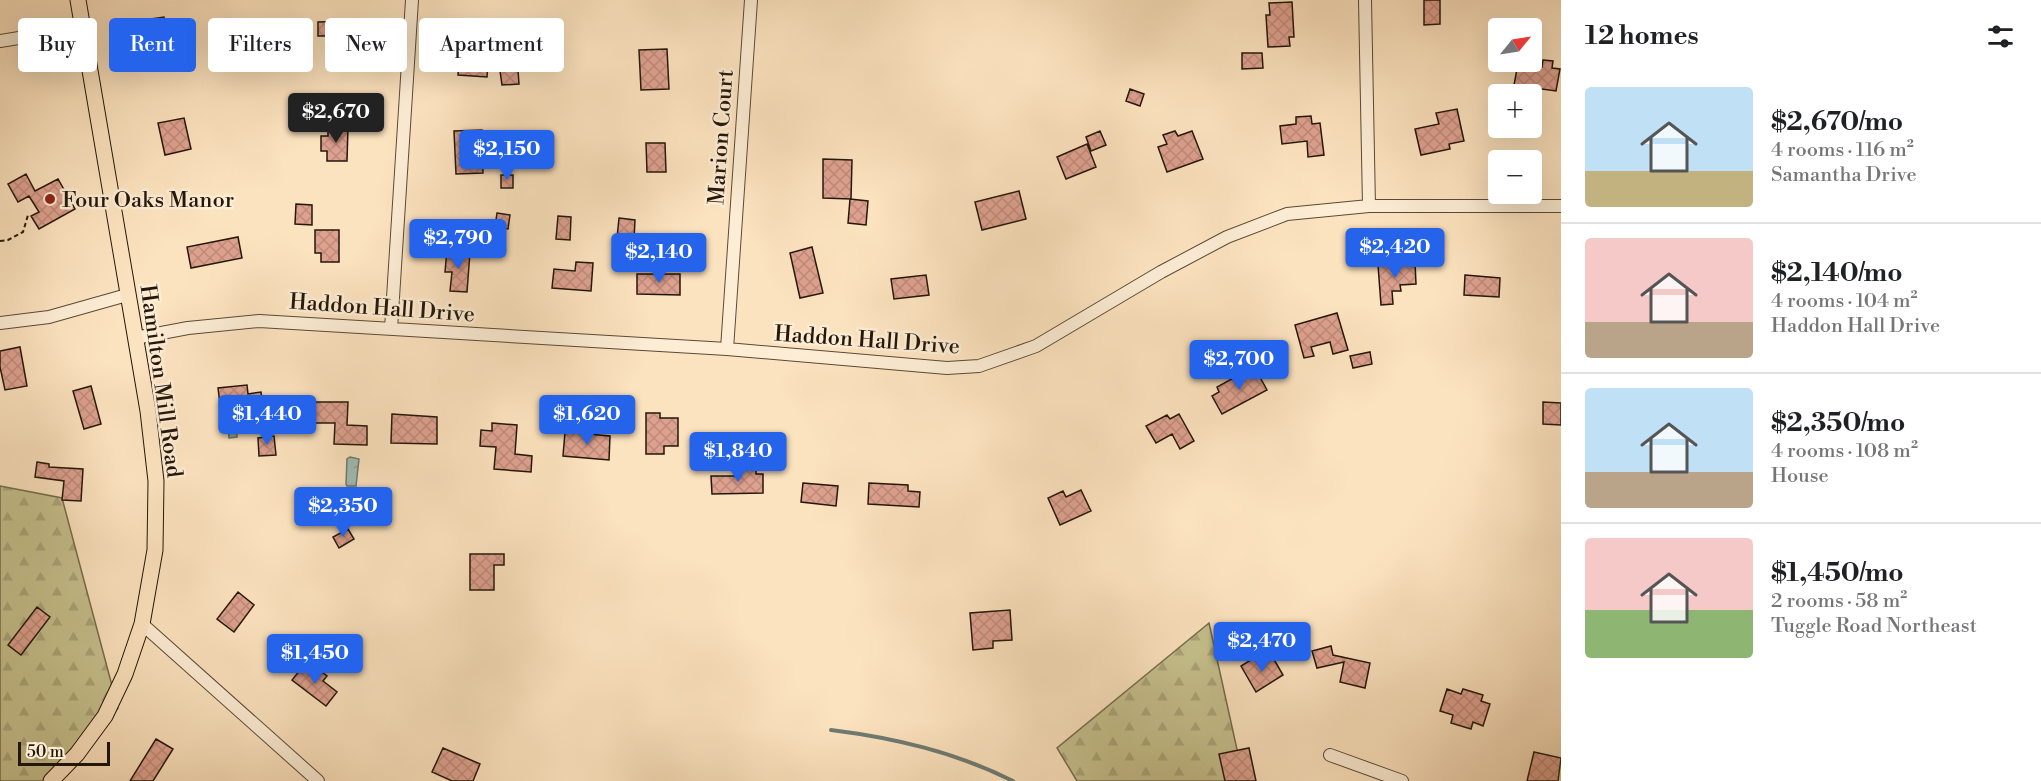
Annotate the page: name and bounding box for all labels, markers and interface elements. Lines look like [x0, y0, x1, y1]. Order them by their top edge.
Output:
chip: Buy [18, 18, 97, 72]
chip: Rent [109, 18, 196, 72]
chip: Filters [208, 18, 313, 72]
chip: New [325, 18, 407, 72]
chip: Apartment [419, 18, 564, 72]
north arrow [1488, 18, 1542, 72]
map controls [1488, 18, 1542, 204]
text: 12 homes [1585, 20, 1699, 52]
icon: filters [1984, 20, 2017, 53]
street label: Marion Court [703, 68, 740, 206]
button: + [1488, 84, 1542, 138]
pin: $2,670 [287, 93, 385, 144]
text: $2,670 [302, 100, 370, 125]
text: $2,670/mo [1771, 106, 1903, 138]
icon: home [1633, 111, 1705, 183]
pin: $2,150 [458, 130, 556, 181]
text: $2,150 [473, 137, 541, 162]
text: 4 rooms · 116 m² [1771, 138, 1914, 163]
button: − [1488, 150, 1542, 204]
text: Samantha Drive [1771, 163, 1917, 188]
place label: Four Oaks Manor [62, 187, 234, 214]
marker: Four Oaks Manor [43, 192, 57, 206]
pin: $2,790 [409, 219, 507, 270]
text: $2,790 [423, 226, 493, 251]
pin: $2,420 [1346, 228, 1444, 279]
pin: $2,140 [610, 233, 708, 284]
text: $2,420 [1360, 235, 1430, 260]
text: $2,140 [625, 240, 693, 265]
text: $2,140/mo [1771, 257, 1903, 289]
icon: home [1633, 262, 1705, 334]
street label: Hamilton Mill Road [134, 283, 187, 480]
street label: Haddon Hall Drive [288, 289, 476, 328]
text: 4 rooms · 104 m² [1771, 289, 1918, 314]
text: Haddon Hall Drive [1771, 314, 1940, 339]
street label: Haddon Hall Drive [773, 321, 961, 360]
pin: $2,700 [1190, 340, 1288, 391]
text: $2,700 [1204, 347, 1274, 372]
pin: $1,440 [218, 395, 316, 446]
pin: $1,620 [538, 395, 636, 446]
text: $1,440 [232, 402, 302, 427]
text: $1,620 [553, 402, 621, 427]
text: $2,350/mo [1771, 407, 1905, 439]
icon: home [1633, 412, 1705, 484]
pin: $1,840 [689, 432, 787, 483]
text: $1,840 [704, 439, 772, 464]
text: 4 rooms · 108 m² [1771, 439, 1918, 464]
text: House [1771, 464, 1829, 489]
pin: $2,350 [294, 487, 392, 538]
text: $2,350 [308, 494, 378, 519]
text: $1,450/mo [1771, 557, 1904, 589]
icon: home [1633, 562, 1705, 634]
text: 2 rooms · 58 m² [1771, 589, 1907, 614]
text: Tuggle Road Northeast [1771, 614, 1977, 639]
pin: $2,470 [1213, 622, 1311, 673]
text: $2,470 [1228, 629, 1296, 654]
pin: $1,450 [266, 634, 364, 685]
text: $1,450 [281, 641, 349, 666]
scale bar [18, 739, 110, 766]
text: 50 m [27, 742, 64, 762]

